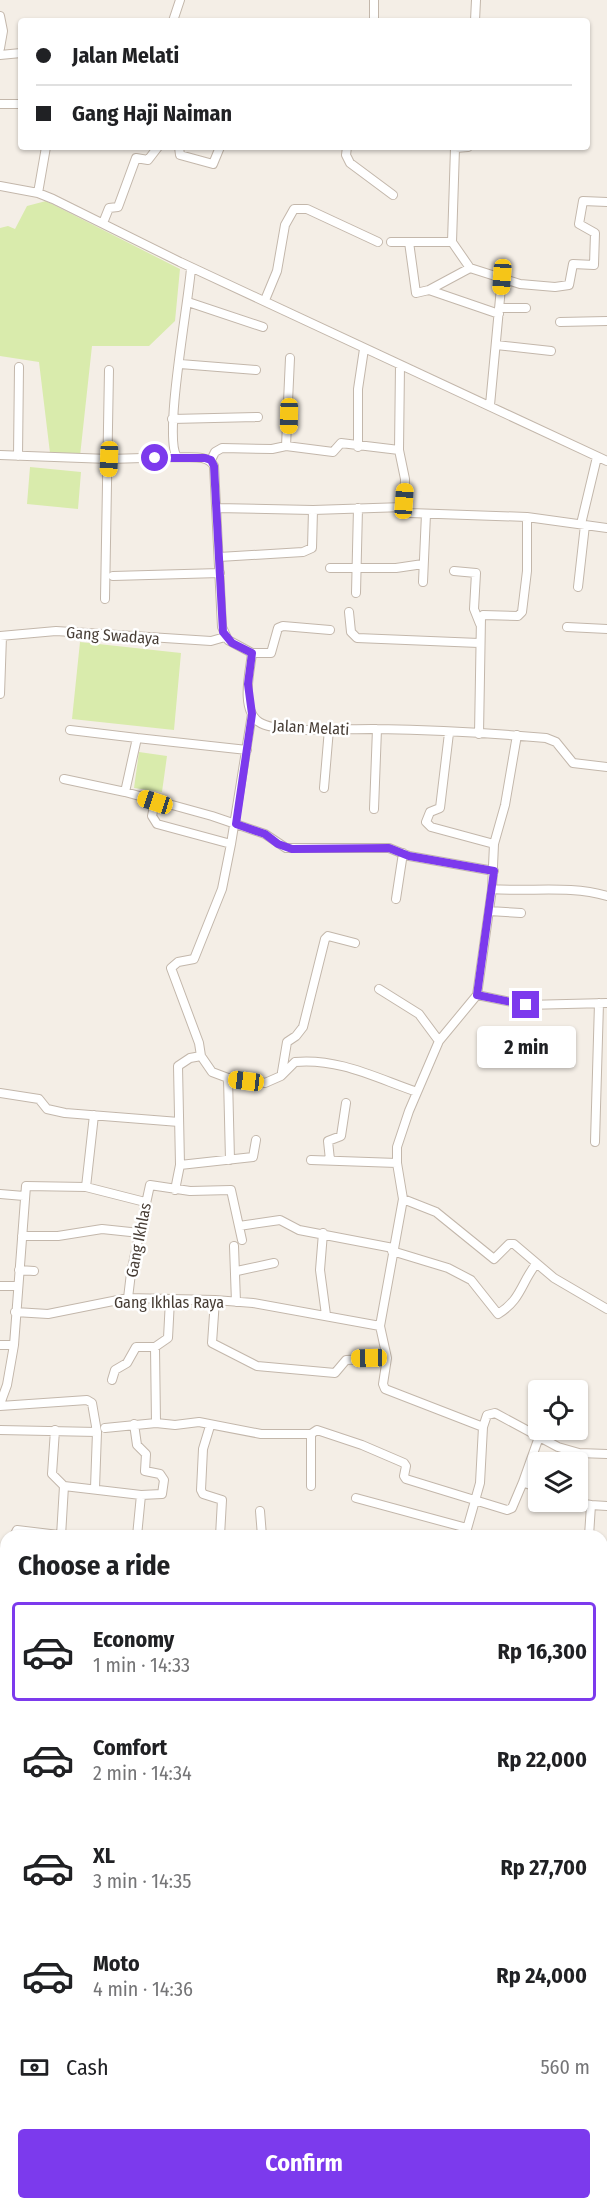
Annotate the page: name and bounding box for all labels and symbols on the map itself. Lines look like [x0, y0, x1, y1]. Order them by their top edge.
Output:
car [492, 258, 512, 296]
car [280, 398, 298, 434]
car [99, 441, 119, 477]
route start [141, 444, 168, 471]
car [394, 482, 414, 520]
street label: Gang Swadaya [66, 623, 161, 648]
street label: Jalan Melati [272, 716, 350, 739]
car [135, 788, 175, 816]
route end [512, 991, 539, 1018]
callout: 2 min [476, 1026, 576, 1068]
car [227, 1070, 265, 1092]
street label: Gang Ikhlas [122, 1201, 155, 1279]
street label: Gang Ikhlas Raya [114, 1293, 224, 1312]
car [351, 1349, 387, 1367]

